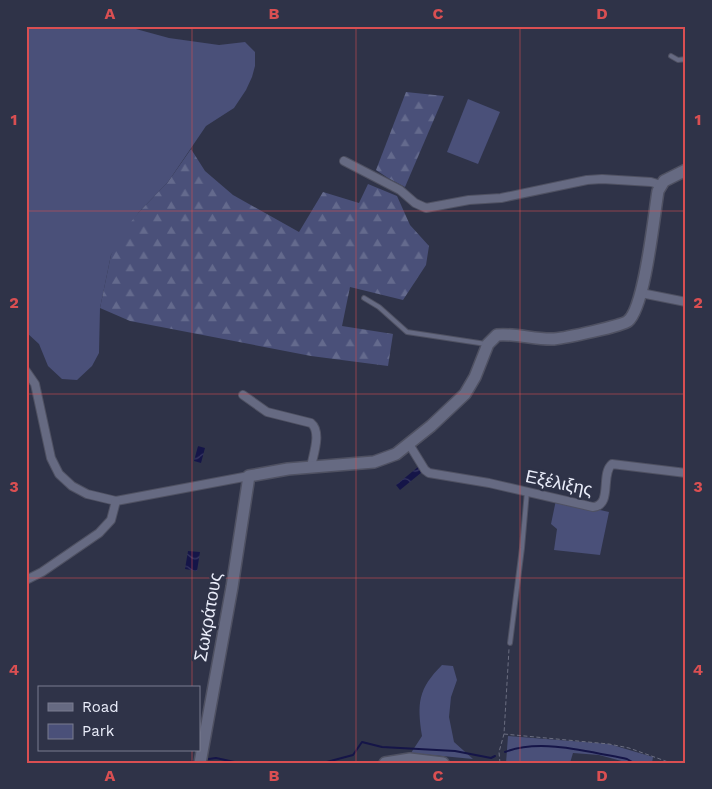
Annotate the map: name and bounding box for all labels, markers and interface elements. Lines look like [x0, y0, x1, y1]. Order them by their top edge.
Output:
text: A [105, 4, 116, 23]
text: B [269, 4, 280, 23]
text: C [433, 4, 444, 23]
text: D [596, 4, 608, 23]
text: 1 [11, 110, 17, 129]
text: 1 [695, 110, 701, 129]
text: 2 [9, 293, 19, 312]
text: 2 [693, 293, 703, 312]
street label: Εξέλιξης [524, 465, 595, 500]
text: 3 [9, 477, 19, 496]
text: 3 [693, 477, 703, 496]
street label: Σωκράτους [189, 570, 226, 663]
text: 4 [9, 660, 19, 679]
text: 4 [693, 660, 703, 679]
legend [38, 686, 200, 752]
text: Road [82, 698, 119, 716]
text: Park [82, 722, 115, 740]
text: A [105, 766, 116, 785]
text: B [269, 766, 280, 785]
text: C [433, 766, 444, 785]
text: D [596, 766, 608, 785]

